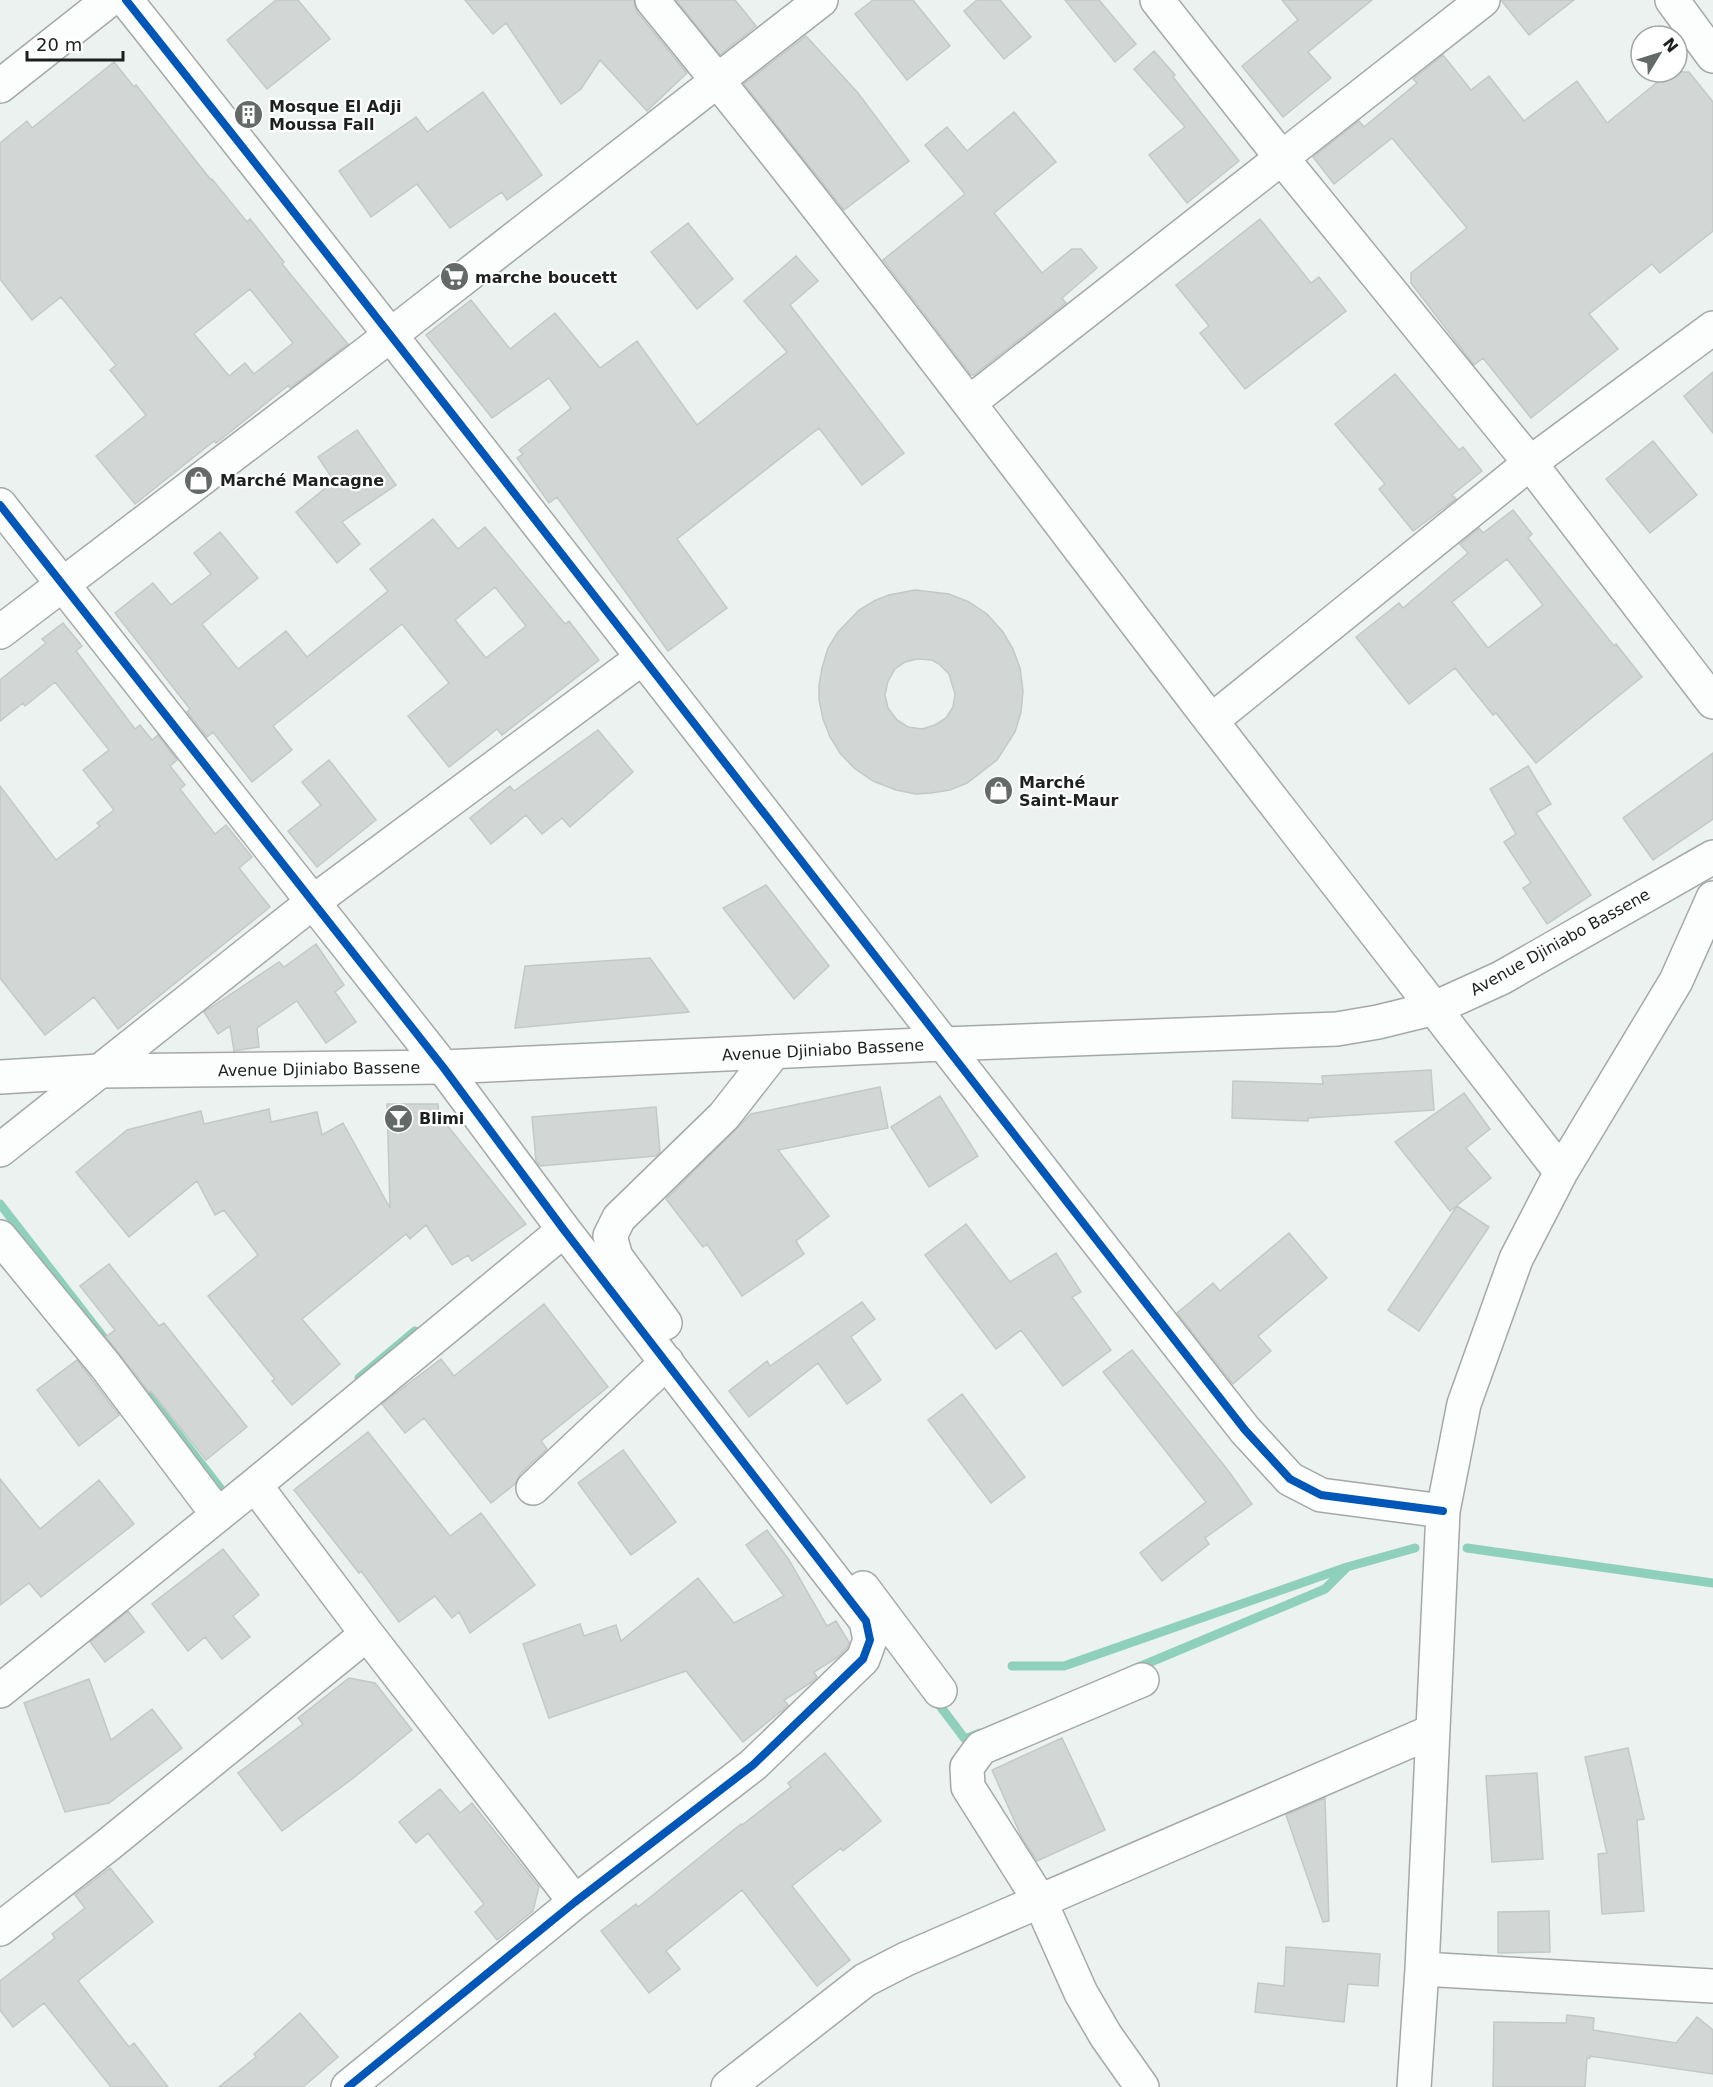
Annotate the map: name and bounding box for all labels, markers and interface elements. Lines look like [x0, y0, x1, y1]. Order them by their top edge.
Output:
scale bar [27, 24, 123, 62]
north arrow [1629, 24, 1689, 84]
text: 20 m [36, 34, 82, 55]
text: N [1659, 34, 1682, 56]
place label: Mosque El Adji Moussa Fall [269, 97, 402, 134]
building icon: Mosque El Adji Moussa Fall [232, 99, 264, 131]
supermarket icon: marche boucett [438, 261, 470, 293]
place label: marche boucett [475, 268, 617, 287]
shop icon: Marché Mancagne [183, 464, 215, 496]
place label: Marché Mancagne [220, 471, 384, 490]
place label: Marché Saint-Maur [1019, 773, 1119, 810]
shop icon: Marché Saint-Maur [982, 775, 1014, 807]
street label: Avenue Djiniabo Bassene [1467, 885, 1653, 999]
street label: Avenue Djiniabo Bassene [721, 1035, 925, 1065]
street label: Avenue Djiniabo Bassene [218, 1058, 420, 1080]
bar icon: Blimi [382, 1102, 414, 1134]
place label: Blimi [419, 1109, 464, 1128]

